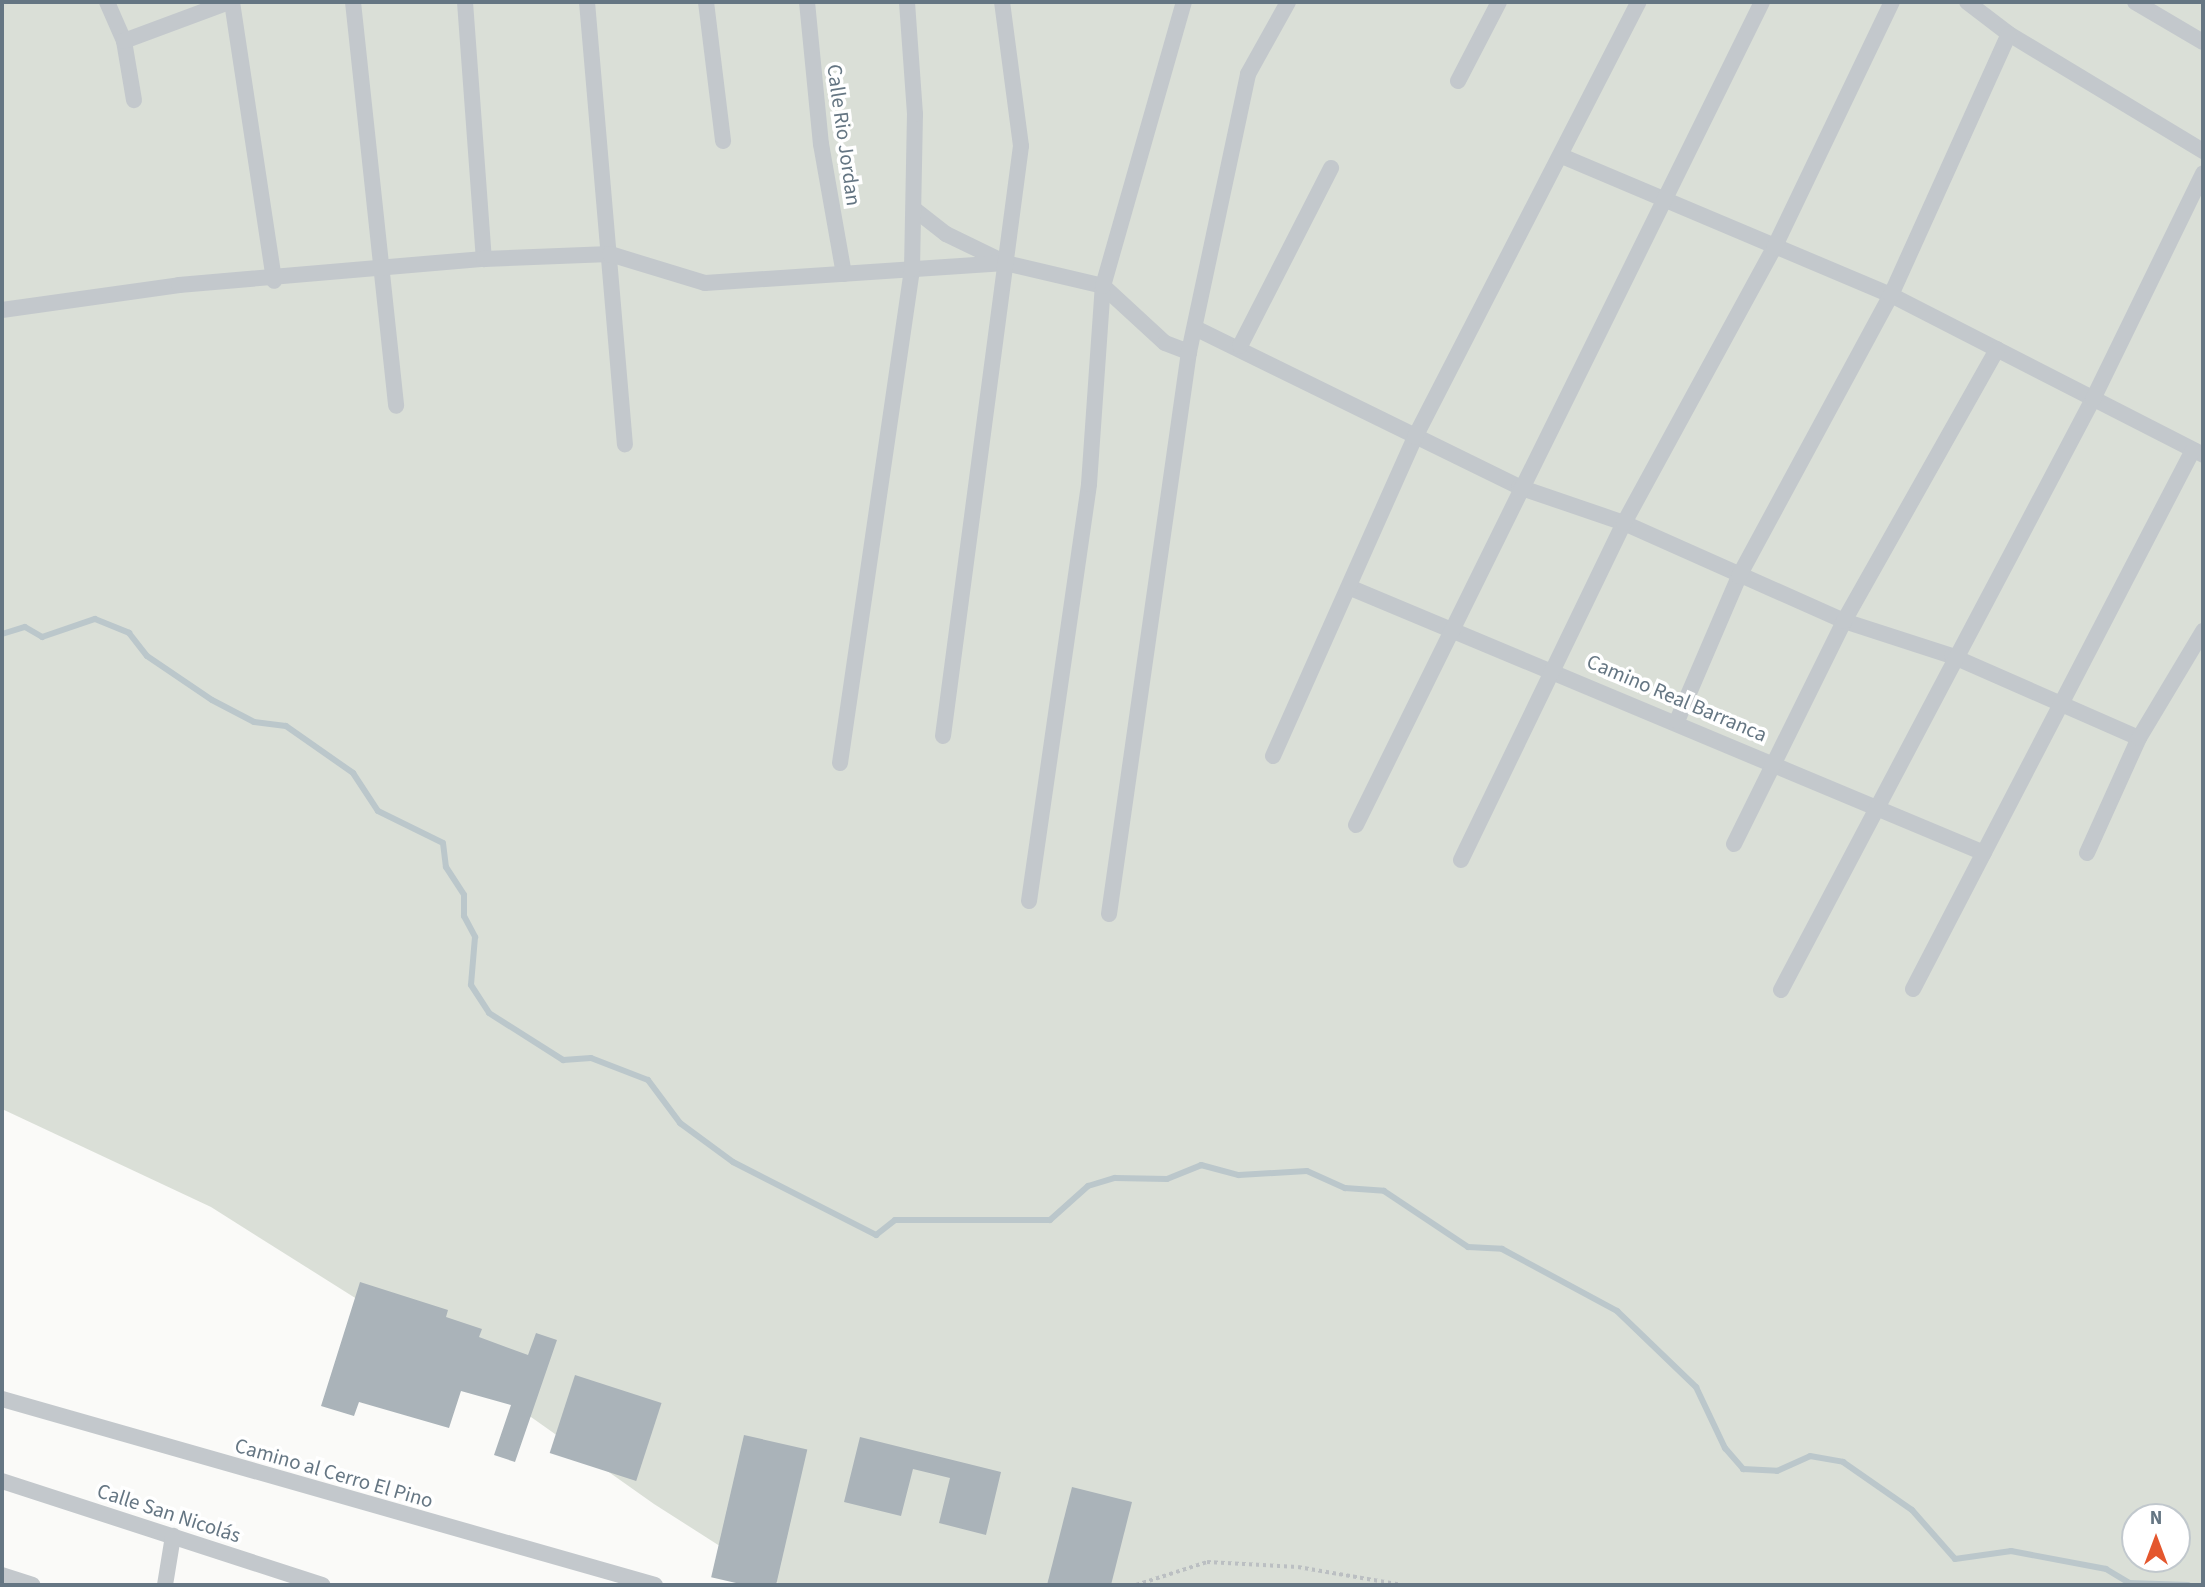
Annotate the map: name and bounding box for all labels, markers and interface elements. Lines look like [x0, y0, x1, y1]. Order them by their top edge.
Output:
street label: Calle Rio Jordan [822, 63, 866, 207]
street label: Camino Real Barranca [1583, 649, 1771, 747]
street label: Camino al Cerro El Pino [232, 1433, 436, 1513]
street label: Calle San Nicolás [94, 1478, 244, 1548]
north arrow [2121, 1503, 2191, 1573]
text: N [2150, 1505, 2162, 1532]

